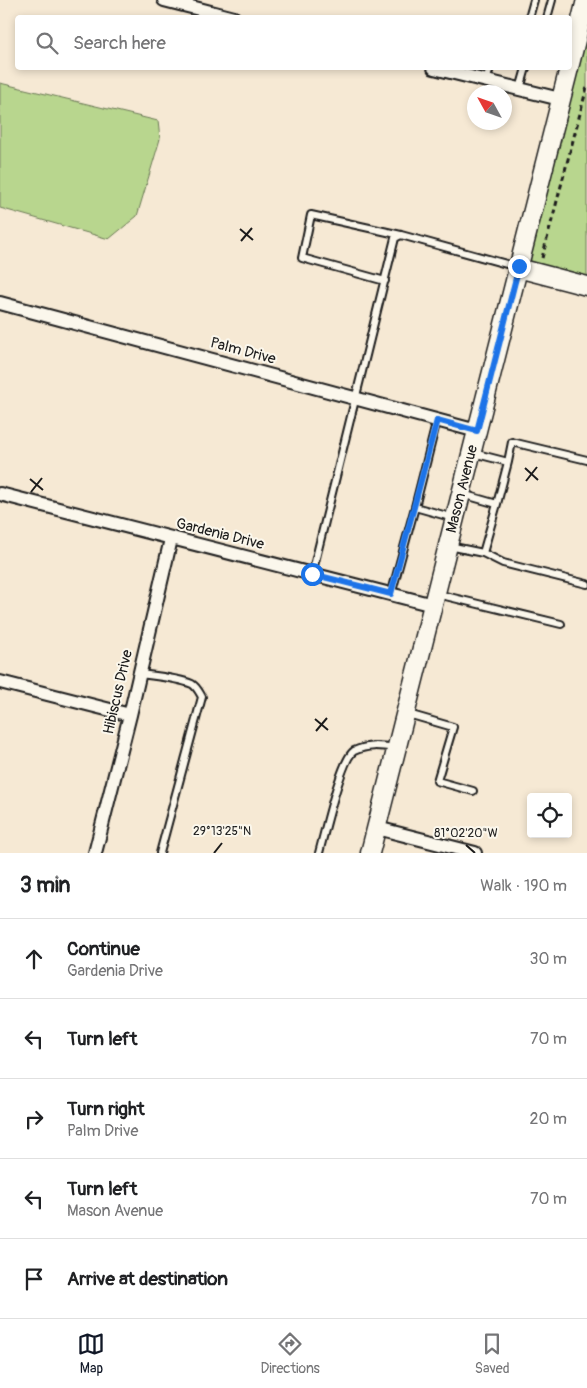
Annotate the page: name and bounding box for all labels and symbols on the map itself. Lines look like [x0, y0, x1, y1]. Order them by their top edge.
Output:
north arrow [467, 85, 512, 130]
route end [508, 255, 531, 278]
street label: Palm Drive [208, 333, 278, 369]
street label: Mason Avenue [442, 442, 482, 535]
street label: Gardenia Drive [174, 514, 267, 554]
route start [301, 563, 324, 586]
street label: Hibiscus Drive [99, 647, 137, 736]
text: 29°13'25"N [193, 824, 251, 839]
text: 81°02'20"W [434, 826, 498, 841]

